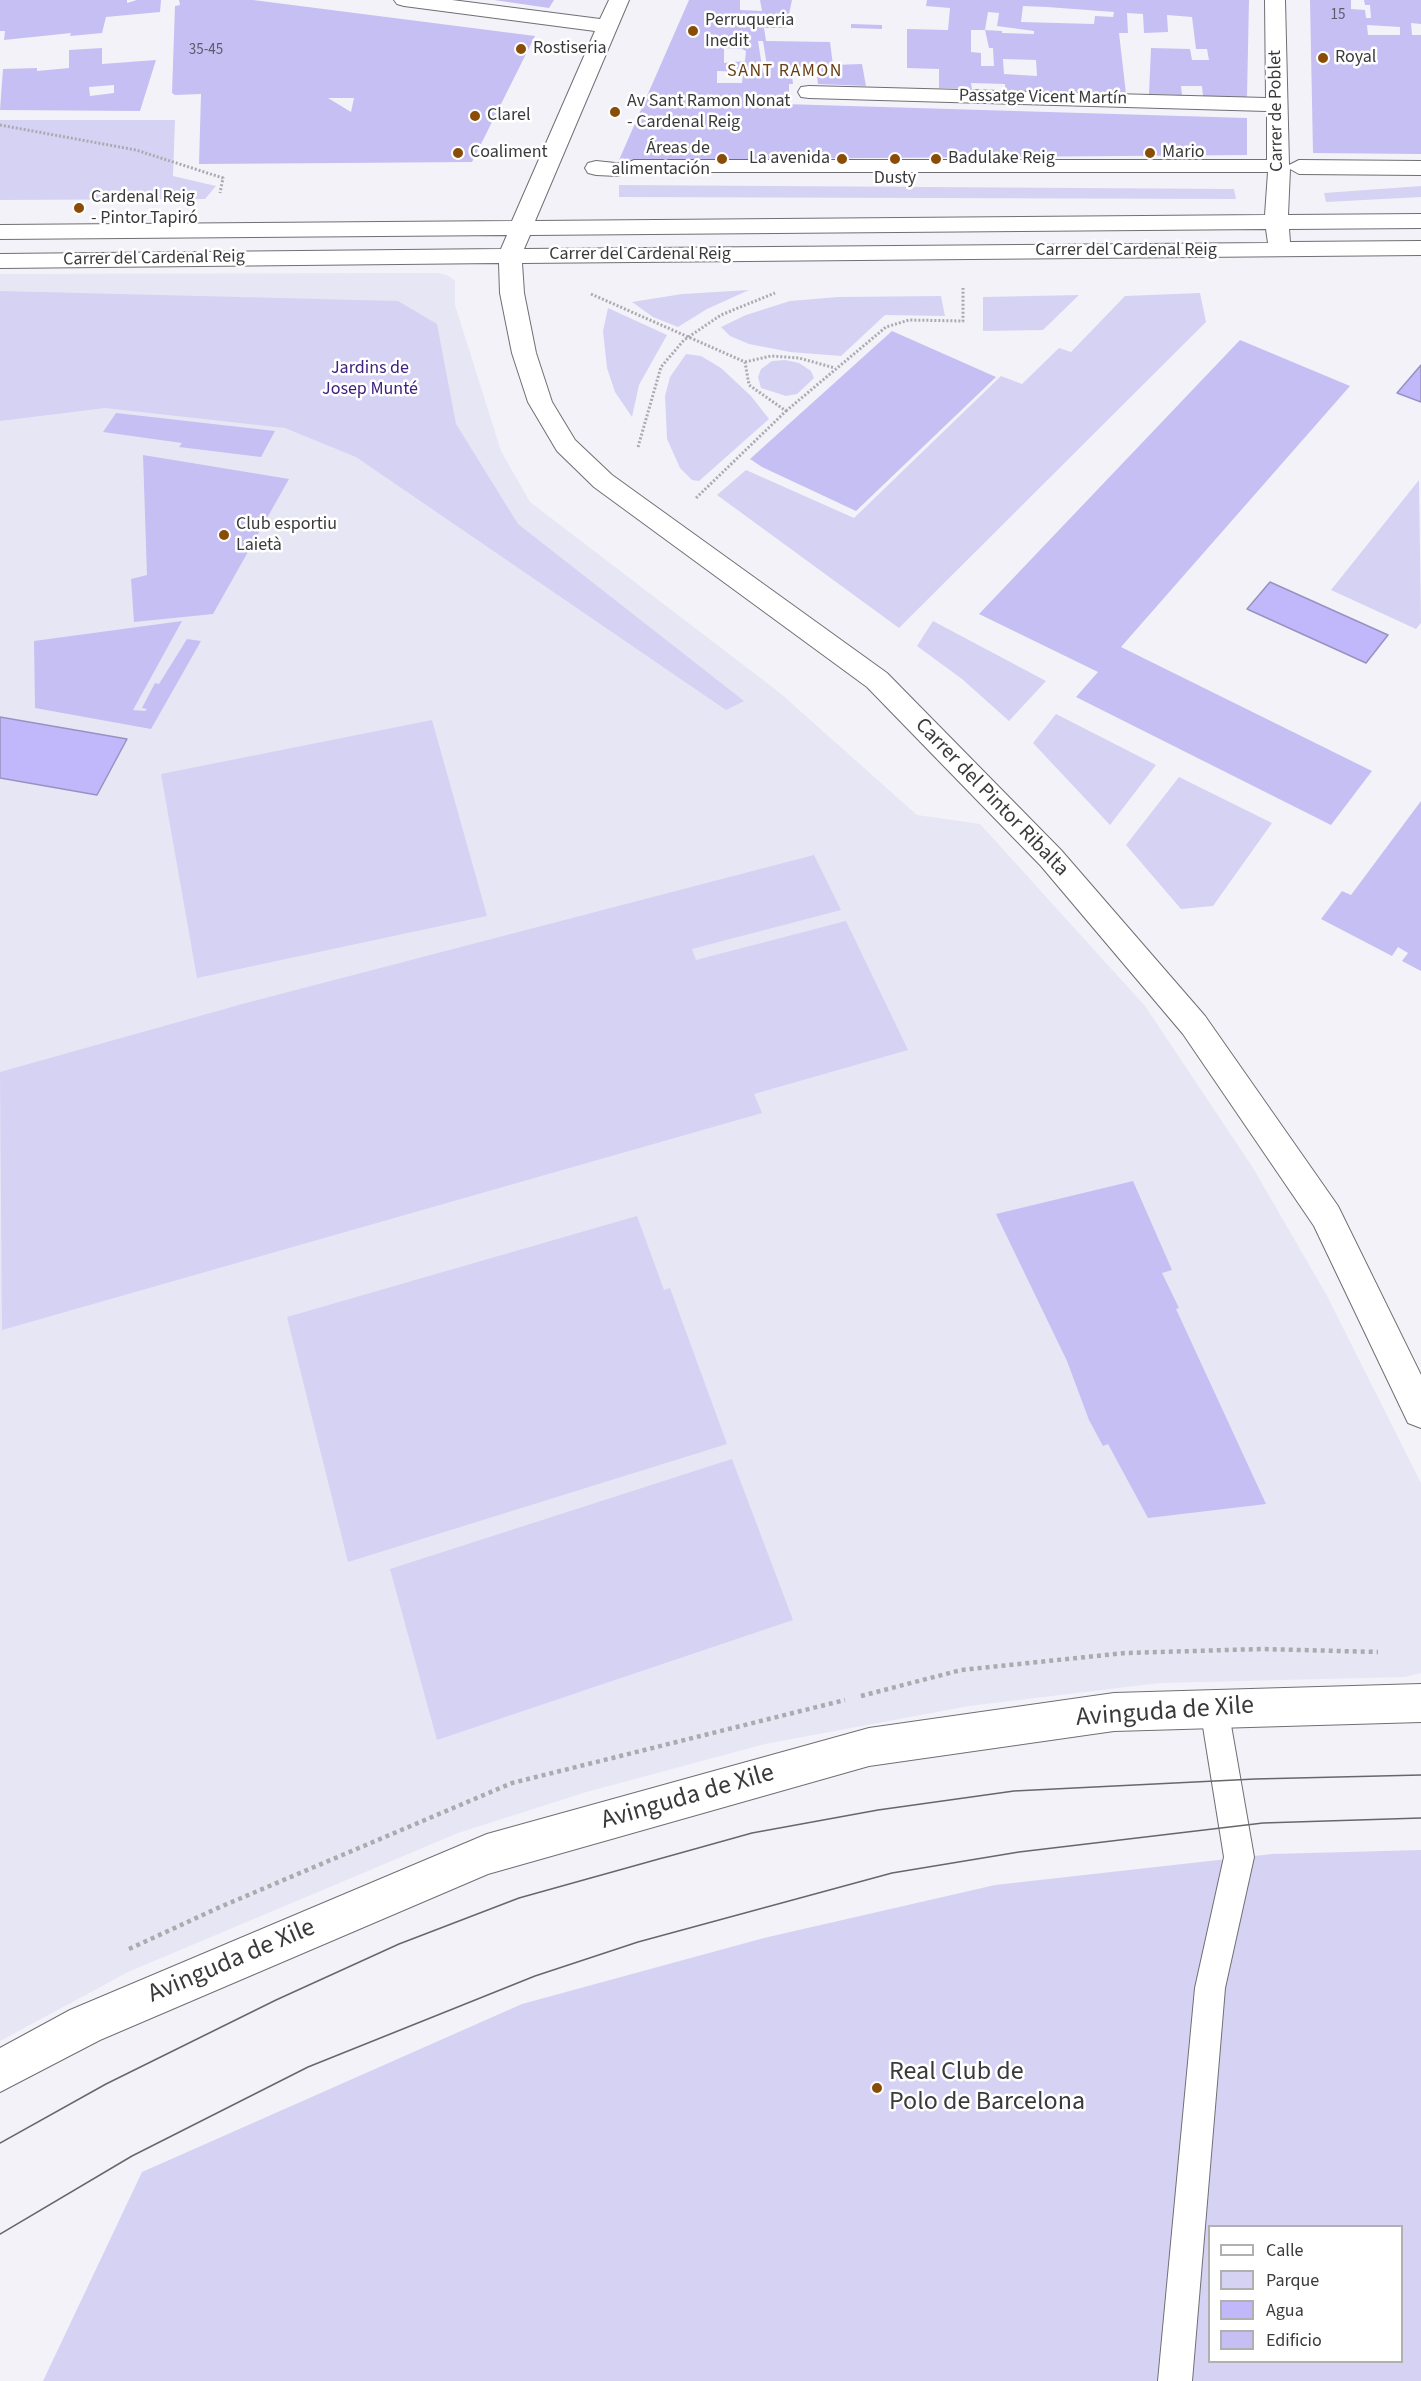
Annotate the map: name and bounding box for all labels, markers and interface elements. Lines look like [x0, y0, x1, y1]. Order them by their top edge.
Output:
house number: 15 [1331, 7, 1345, 25]
place label: Perruqueria Inedit [705, 10, 794, 52]
marker: Perruqueria Inedit [686, 24, 700, 38]
place label: Rostiseria [533, 38, 607, 60]
house number: 35-45 [189, 42, 223, 60]
marker: Rostiseria [514, 42, 528, 56]
place label: Royal [1335, 47, 1376, 69]
street label: Carrer de Poblet [1265, 50, 1289, 172]
marker: Royal [1316, 51, 1330, 65]
district label: SANT RAMON [727, 61, 843, 83]
street label: Passatge Vicent Martín [959, 86, 1127, 110]
place label: Av Sant Ramon Nonat - Cardenal Reig [627, 91, 790, 134]
place label: Clarel [487, 105, 531, 127]
marker: Av Sant Ramon Nonat - Cardenal Reig [608, 105, 622, 119]
marker: Clarel [468, 109, 482, 123]
place label: Áreas de alimentación [611, 138, 710, 180]
place label: Coaliment [470, 142, 548, 164]
place label: Mario [1162, 142, 1205, 164]
marker: Coaliment [451, 146, 465, 160]
marker: Mario [1143, 146, 1157, 160]
place label: La avenida [749, 148, 830, 170]
place label: Badulake Reig [948, 148, 1055, 170]
marker: Áreas de alimentación [715, 152, 729, 166]
marker: La avenida [835, 152, 849, 166]
marker: Dusty [888, 152, 902, 166]
marker: Badulake Reig [929, 152, 943, 166]
place label: Dusty [874, 168, 916, 190]
place label: Cardenal Reig - Pintor Tapiró [91, 187, 198, 230]
marker: Cardenal Reig - Pintor Tapiró [72, 201, 86, 215]
street label: Carrer del Cardenal Reig [1035, 240, 1217, 262]
street label: Carrer del Cardenal Reig [549, 244, 731, 266]
street label: Carrer del Cardenal Reig [63, 247, 245, 271]
park label: Jardins de Josep Munté [322, 358, 418, 400]
place label: Club esportiu Laietà [236, 514, 337, 556]
marker: Club esportiu Laietà [217, 528, 231, 542]
street label: Carrer del Pintor Ribalta [909, 714, 1073, 882]
street label: Avinguda de Xile [1075, 1691, 1255, 1735]
street label: Avinguda de Xile [598, 1758, 778, 1838]
street label: Avinguda de Xile [144, 1913, 320, 2011]
place label: Real Club de Polo de Barcelona [889, 2057, 1085, 2118]
marker: Real Club de Polo de Barcelona [870, 2081, 884, 2095]
legend [1208, 2225, 1403, 2363]
text: Calle [1266, 2238, 1303, 2263]
text: Parque [1266, 2268, 1319, 2293]
text: Agua [1266, 2298, 1304, 2323]
text: Edificio [1266, 2328, 1322, 2353]

